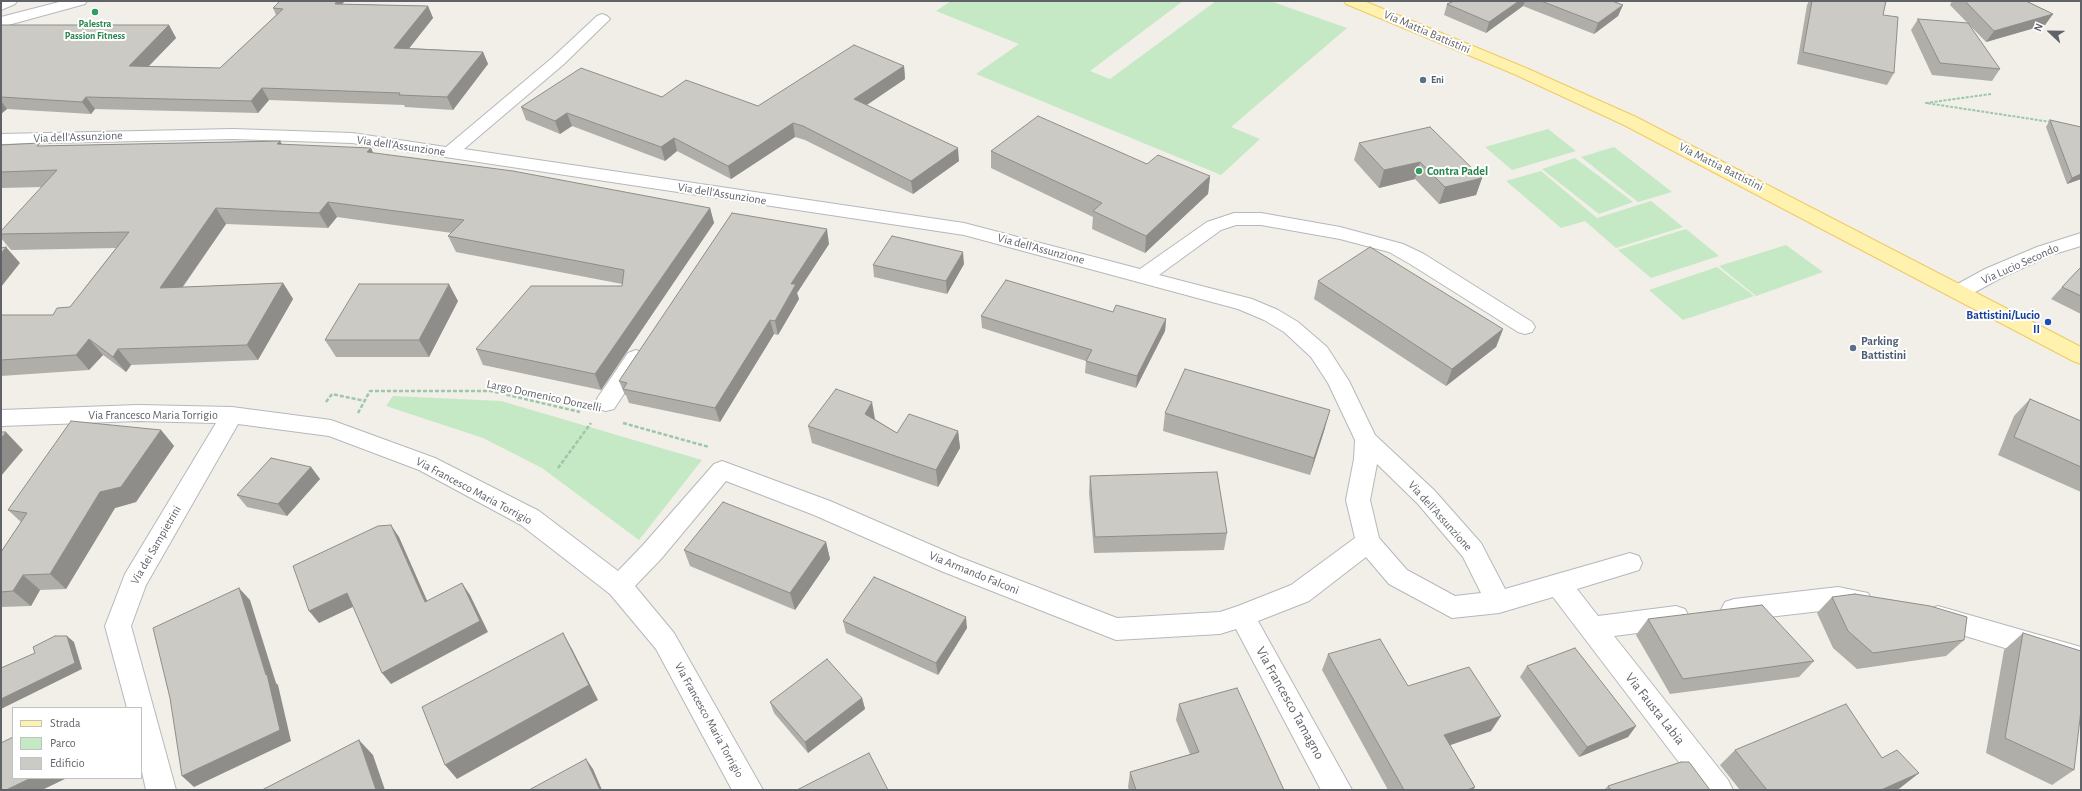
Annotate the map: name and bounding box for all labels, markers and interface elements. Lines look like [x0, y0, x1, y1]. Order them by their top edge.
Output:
marker: Palestra Passion Fitness [90, 7, 100, 17]
street label: Via Mattia Battistini [1381, 7, 1473, 57]
north arrow [2030, 12, 2070, 52]
place label: Palestra Passion Fitness [65, 18, 125, 42]
text: N [2032, 22, 2045, 33]
place label: Eni [1431, 74, 1444, 86]
marker: Eni [1418, 75, 1428, 85]
street label: Via dell'Assunzione [33, 128, 123, 146]
street label: Via dell'Assunzione [356, 133, 446, 159]
street label: Via Mattia Battistini [1676, 139, 1766, 195]
place label: Contra Padel [1427, 164, 1488, 178]
marker: Contra Padel [1414, 166, 1424, 176]
street label: Via dell'Assunzione [677, 180, 767, 208]
street label: Via dell'Assunzione [996, 230, 1086, 268]
street label: Via Lucio Secondo [1979, 240, 2061, 288]
place label: Battistini/Lucio II [1966, 308, 2040, 336]
marker: Battistini/Lucio II [2043, 317, 2053, 327]
place label: Parking Battistini [1861, 334, 1906, 362]
marker: Parking Battistini [1848, 343, 1858, 353]
street label: Largo Domenico Donzelli [485, 377, 603, 415]
street label: Via Francesco Maria Torrigio [88, 408, 218, 422]
street label: Via Francesco Maria Torrigio [413, 454, 535, 528]
street label: Via dell'Assunzione [1405, 478, 1475, 554]
street label: Via dei Sampietrini [128, 503, 184, 587]
street label: Via Armando Falconi [927, 548, 1021, 598]
street label: Via Francesco Tamagno [1252, 644, 1328, 762]
street label: Via Francesco Maria Torrigio [671, 660, 747, 780]
street label: Via Fausta Labia [1622, 670, 1688, 748]
legend [12, 707, 142, 779]
text: Strada [50, 717, 81, 729]
text: Parco [50, 737, 76, 749]
text: Edificio [50, 757, 85, 769]

